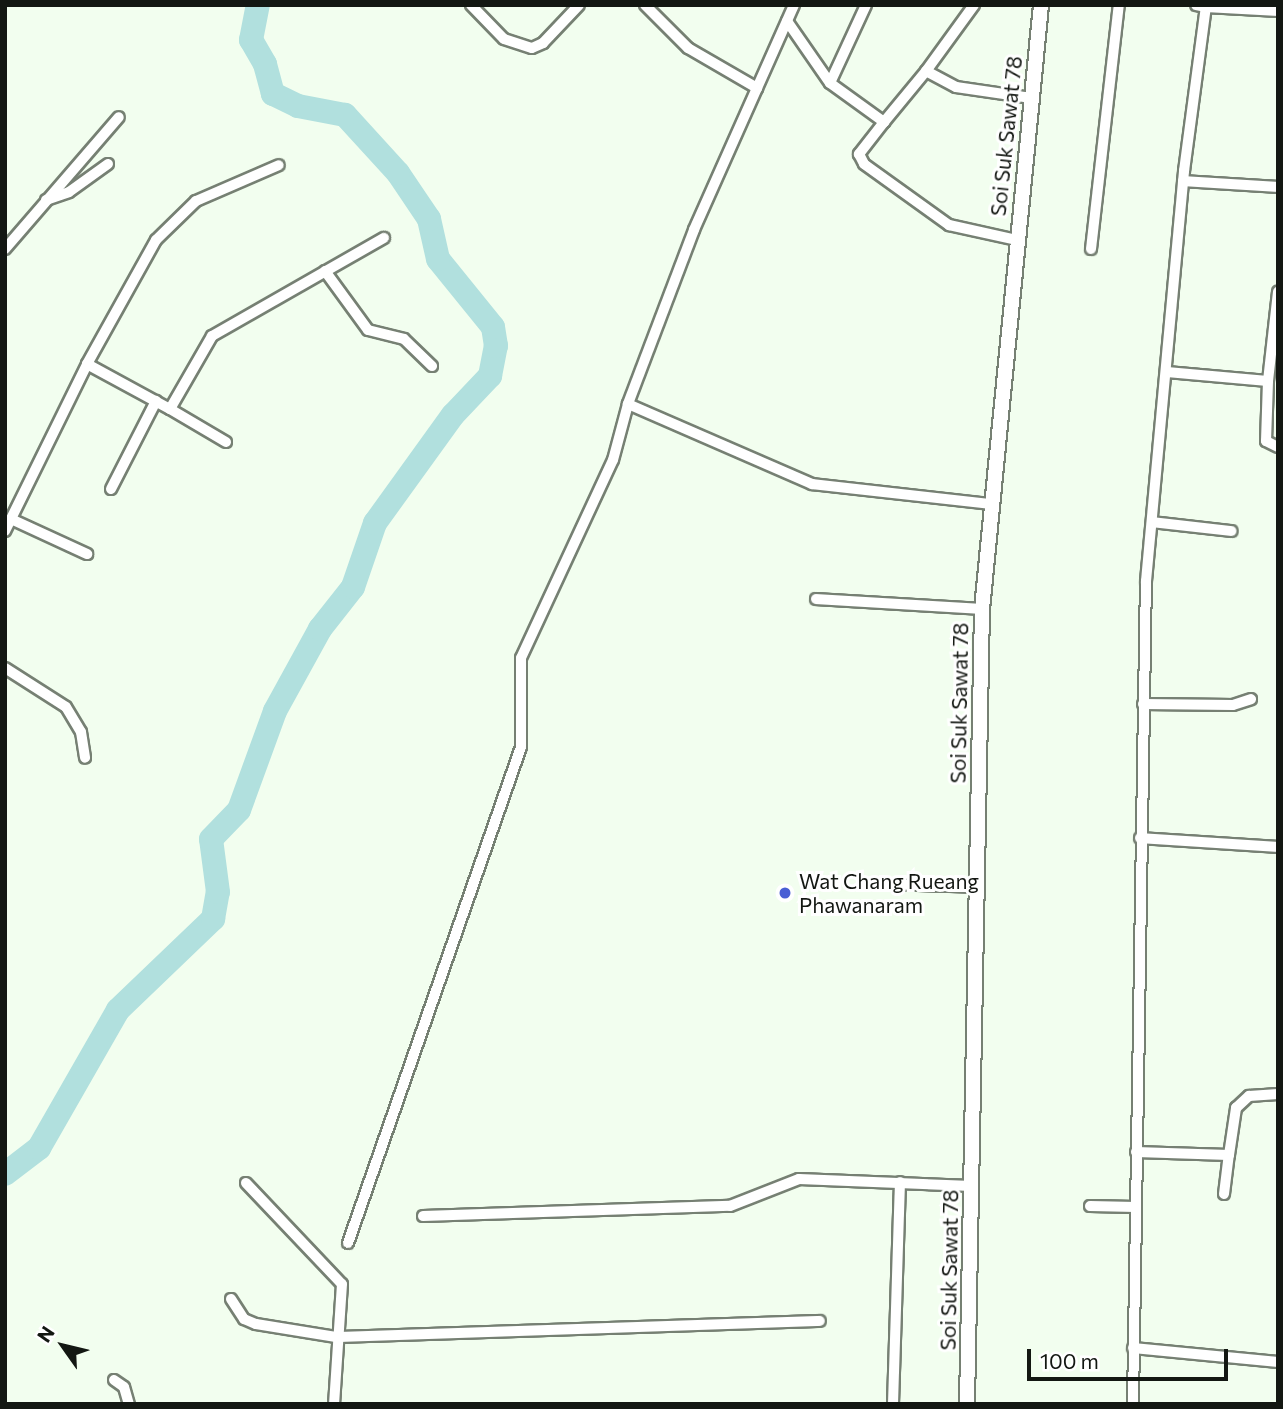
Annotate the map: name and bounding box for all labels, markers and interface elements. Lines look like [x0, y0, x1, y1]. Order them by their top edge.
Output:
street label: Soi Suk Sawat 78 [985, 55, 1027, 217]
street label: Soi Suk Sawat 78 [945, 622, 973, 784]
place label: Wat Chang Rueang Phawanaram [799, 868, 979, 918]
marker: Wat Chang Rueang Phawanaram [777, 885, 793, 901]
street label: Soi Suk Sawat 78 [935, 1189, 963, 1351]
north arrow [28, 1311, 98, 1381]
text: N [32, 1322, 59, 1346]
scale bar [1031, 1336, 1232, 1380]
text: 100 m [1040, 1348, 1099, 1373]

